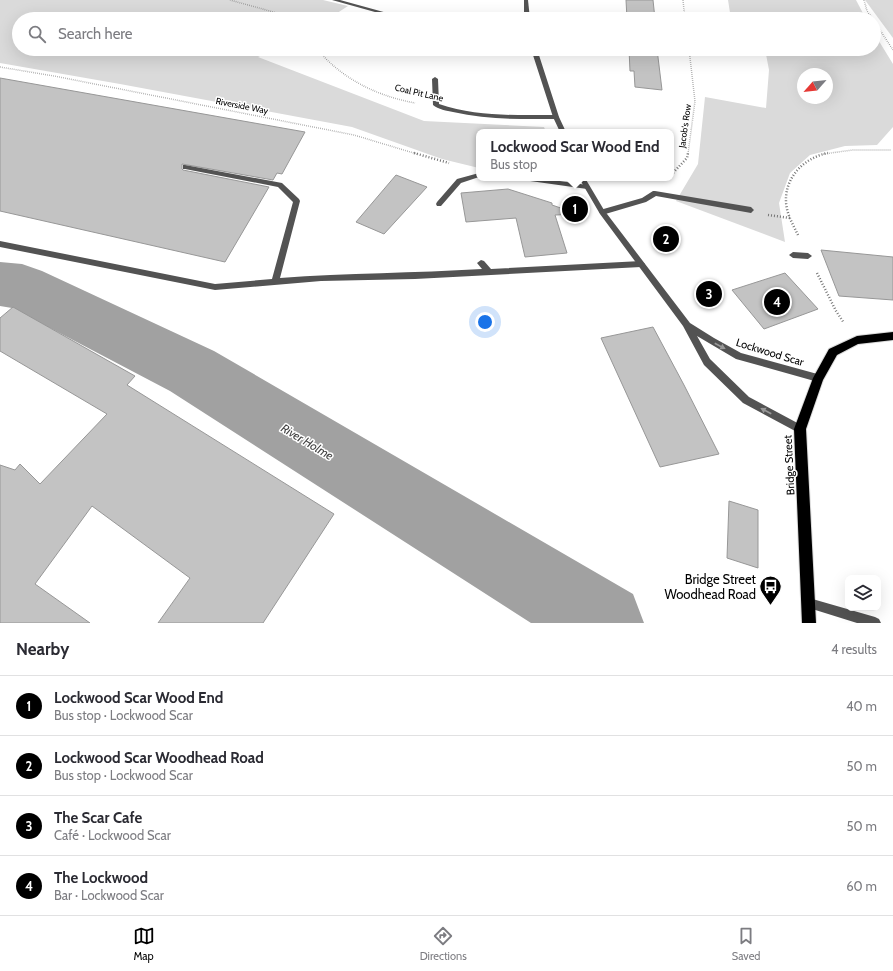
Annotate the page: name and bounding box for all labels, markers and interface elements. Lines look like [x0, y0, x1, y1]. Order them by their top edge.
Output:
search box [12, 12, 881, 56]
icon: search [26, 23, 48, 45]
text: Search here [58, 25, 133, 43]
north arrow [797, 68, 833, 104]
street label: Coal Pit Lane [394, 82, 445, 104]
street label: Riverside Way [215, 95, 270, 116]
street label: Jacob's Row [676, 103, 693, 150]
popup [476, 129, 674, 181]
text: Lockwood Scar Wood End [490, 138, 660, 156]
text: Bus stop [490, 156, 537, 172]
pin: 1 [562, 194, 588, 224]
pin: 2 [653, 224, 679, 254]
pin: 3 [696, 279, 722, 309]
pin: 4 [764, 287, 790, 317]
your location [475, 312, 495, 332]
street label: Lockwood Scar [734, 335, 806, 369]
one-way arrow [714, 343, 726, 349]
one-way arrow [760, 407, 772, 414]
water label: River Holme [278, 420, 337, 463]
street label: Bridge Street [780, 434, 798, 495]
place label: Bridge Street Woodhead Road [664, 571, 757, 602]
bus stop icon: Bridge Street Woodhead Road [758, 573, 784, 606]
map controls [845, 575, 881, 611]
button: layers [845, 575, 881, 611]
text: Nearby [16, 639, 69, 659]
text: 4 results [831, 641, 877, 657]
text: Lockwood Scar Wood End [54, 689, 223, 707]
text: 1 [27, 698, 31, 714]
text: 40 m [846, 698, 877, 714]
text: Bus stop · Lockwood Scar [54, 707, 193, 723]
text: Lockwood Scar Woodhead Road [54, 749, 264, 767]
text: 2 [26, 758, 32, 774]
text: 50 m [847, 758, 877, 774]
text: Bus stop · Lockwood Scar [54, 767, 193, 783]
text: The Scar Cafe [54, 809, 142, 827]
text: 3 [25, 818, 33, 834]
text: 50 m [847, 818, 877, 834]
text: Café · Lockwood Scar [54, 827, 171, 843]
text: The Lockwood [54, 869, 148, 887]
text: 4 [25, 878, 33, 894]
text: 60 m [846, 878, 877, 894]
text: Bar · Lockwood Scar [54, 887, 164, 903]
tab: Map [133, 925, 155, 963]
tab: Directions [420, 925, 467, 963]
tab: Saved [732, 925, 760, 963]

